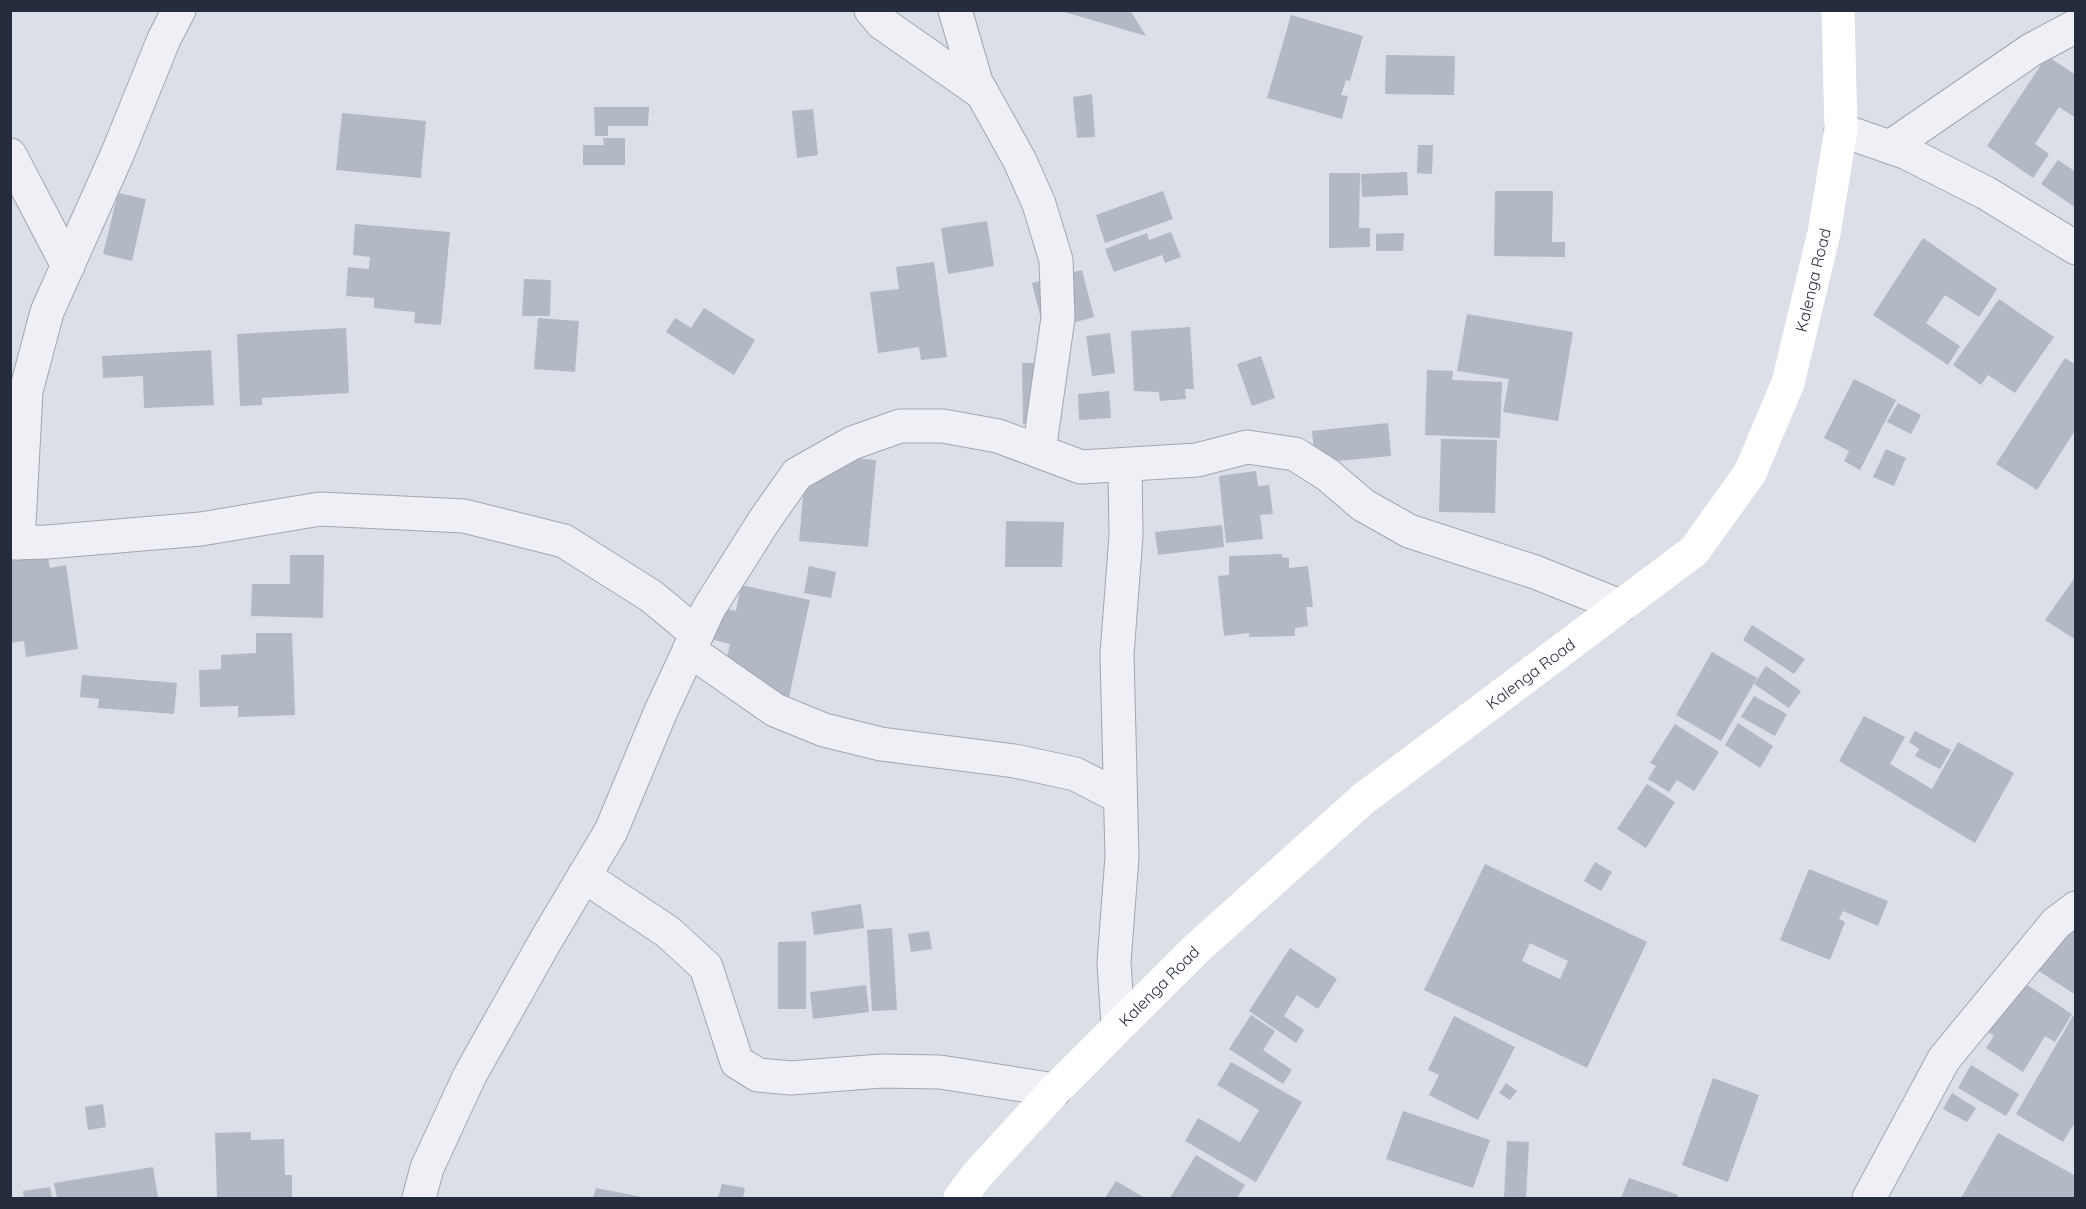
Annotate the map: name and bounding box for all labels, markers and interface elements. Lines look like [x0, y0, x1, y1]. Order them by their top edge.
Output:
street label: Kalenga Road [1791, 226, 1835, 334]
street label: Kalenga Road [1482, 634, 1579, 713]
street label: Kalenga Road [1114, 941, 1204, 1031]

